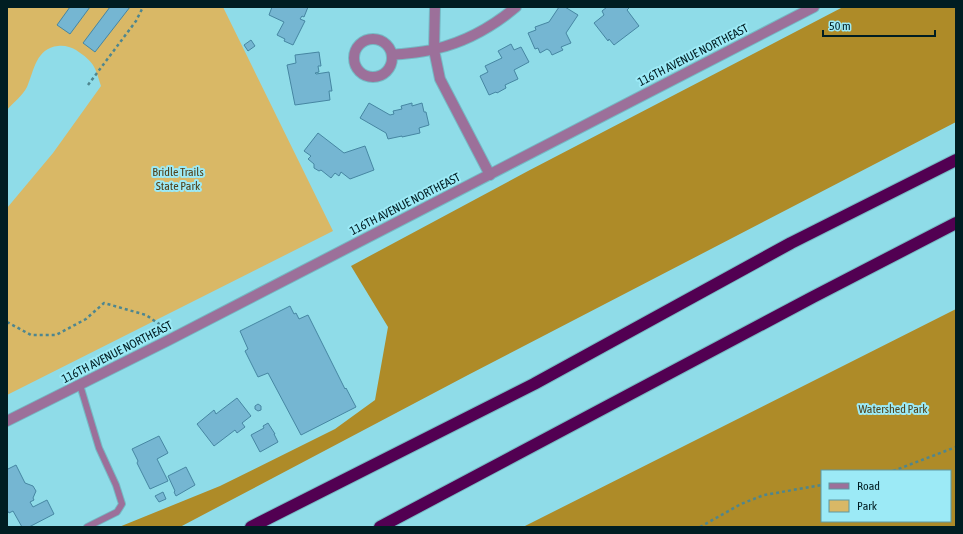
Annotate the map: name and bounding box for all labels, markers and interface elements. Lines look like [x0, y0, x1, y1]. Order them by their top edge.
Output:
scale bar [823, 12, 935, 38]
text: 50 m [829, 19, 851, 33]
street label: 116TH AVENUE NORTHEAST [635, 21, 751, 89]
park label: Bridle Trails State Park [152, 165, 204, 193]
street label: 116TH AVENUE NORTHEAST [347, 170, 463, 238]
street label: 116TH AVENUE NORTHEAST [59, 318, 175, 386]
park label: Watershed Park [858, 402, 928, 416]
legend [821, 470, 951, 522]
text: Road [857, 479, 880, 493]
text: Park [857, 499, 878, 513]

